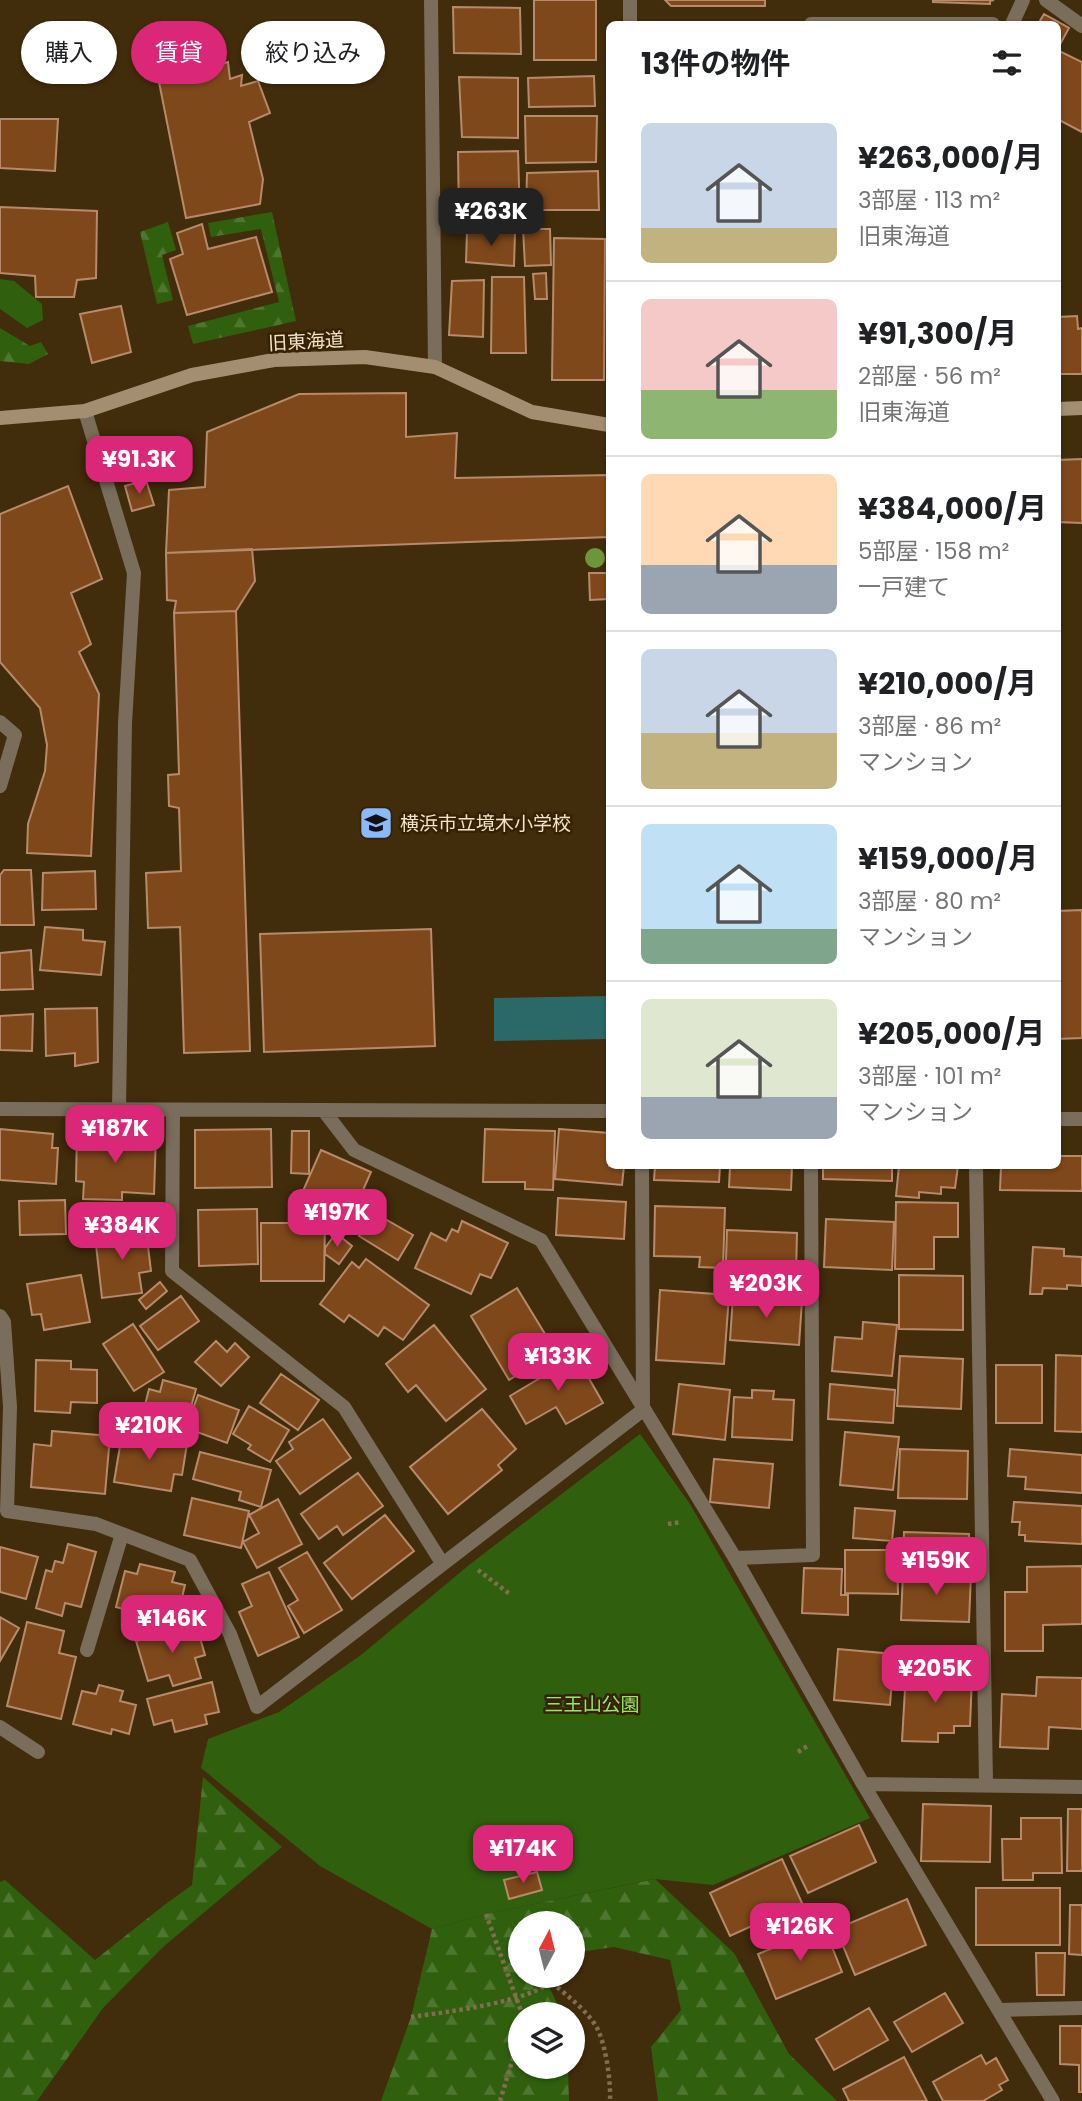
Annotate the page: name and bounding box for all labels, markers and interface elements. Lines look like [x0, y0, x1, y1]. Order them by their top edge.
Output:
chip: 購入 [21, 21, 117, 84]
chip: 賃貸 [131, 21, 227, 84]
chip: 絞り込み [241, 21, 385, 84]
text: 13件の物件 [641, 42, 790, 85]
icon: filters [988, 44, 1026, 82]
text: ¥263,000/月 [858, 136, 1043, 179]
icon: home [697, 151, 781, 235]
text: 3部屋 · 113 m² [858, 184, 1000, 216]
pin: ¥263K [442, 188, 540, 248]
text: ¥263K [454, 195, 528, 227]
text: 旧東海道 [858, 220, 950, 252]
text: ¥91,300/月 [858, 312, 1017, 355]
street label: 旧東海道 [267, 326, 345, 357]
icon: home [697, 327, 781, 411]
text: 2部屋 · 56 m² [858, 360, 1001, 392]
text: 旧東海道 [858, 396, 950, 428]
pin: ¥91.3K [82, 436, 196, 496]
text: ¥91.3K [102, 443, 176, 475]
text: ¥384,000/月 [858, 487, 1047, 530]
icon: home [697, 502, 781, 586]
text: 5部屋 · 158 m² [858, 535, 1009, 567]
text: 一戸建て [858, 571, 950, 603]
text: ¥210,000/月 [858, 662, 1037, 705]
icon: home [697, 677, 781, 761]
text: 3部屋 · 86 m² [858, 710, 1001, 742]
text: マンション [858, 746, 973, 778]
school or university icon: 横浜市立境木小学校 [357, 804, 395, 842]
place label: 横浜市立境木小学校 [400, 810, 571, 837]
text: ¥159,000/月 [858, 837, 1038, 880]
icon: home [697, 852, 781, 936]
text: 3部屋 · 80 m² [858, 885, 1001, 917]
text: マンション [858, 921, 973, 953]
text: ¥205,000/月 [858, 1012, 1045, 1055]
icon: home [697, 1027, 781, 1111]
text: 3部屋 · 101 m² [858, 1060, 1001, 1092]
text: マンション [858, 1096, 973, 1128]
pin: ¥187K [66, 1106, 164, 1165]
text: ¥187K [81, 1112, 149, 1144]
pin: ¥197K [288, 1190, 386, 1249]
text: ¥197K [304, 1196, 370, 1228]
pin: ¥384K [73, 1202, 171, 1262]
text: ¥384K [84, 1209, 160, 1241]
pin: ¥203K [717, 1260, 815, 1320]
text: ¥203K [729, 1267, 803, 1299]
pin: ¥133K [509, 1334, 607, 1393]
text: ¥133K [524, 1340, 592, 1372]
pin: ¥210K [100, 1402, 198, 1462]
text: ¥210K [115, 1409, 183, 1441]
pin: ¥159K [887, 1538, 985, 1597]
text: ¥159K [901, 1544, 971, 1576]
pin: ¥146K [123, 1596, 221, 1655]
text: ¥146K [137, 1602, 207, 1634]
pin: ¥205K [886, 1646, 984, 1705]
text: ¥205K [898, 1652, 972, 1684]
park label: 三王山公園 [544, 1691, 640, 1718]
pin: ¥174K [474, 1826, 572, 1885]
text: ¥174K [489, 1832, 557, 1864]
pin: ¥126K [751, 1904, 849, 1963]
text: ¥126K [766, 1910, 834, 1942]
north arrow [508, 1911, 584, 1988]
map controls [508, 1911, 585, 2079]
button: layers [508, 2002, 585, 2079]

